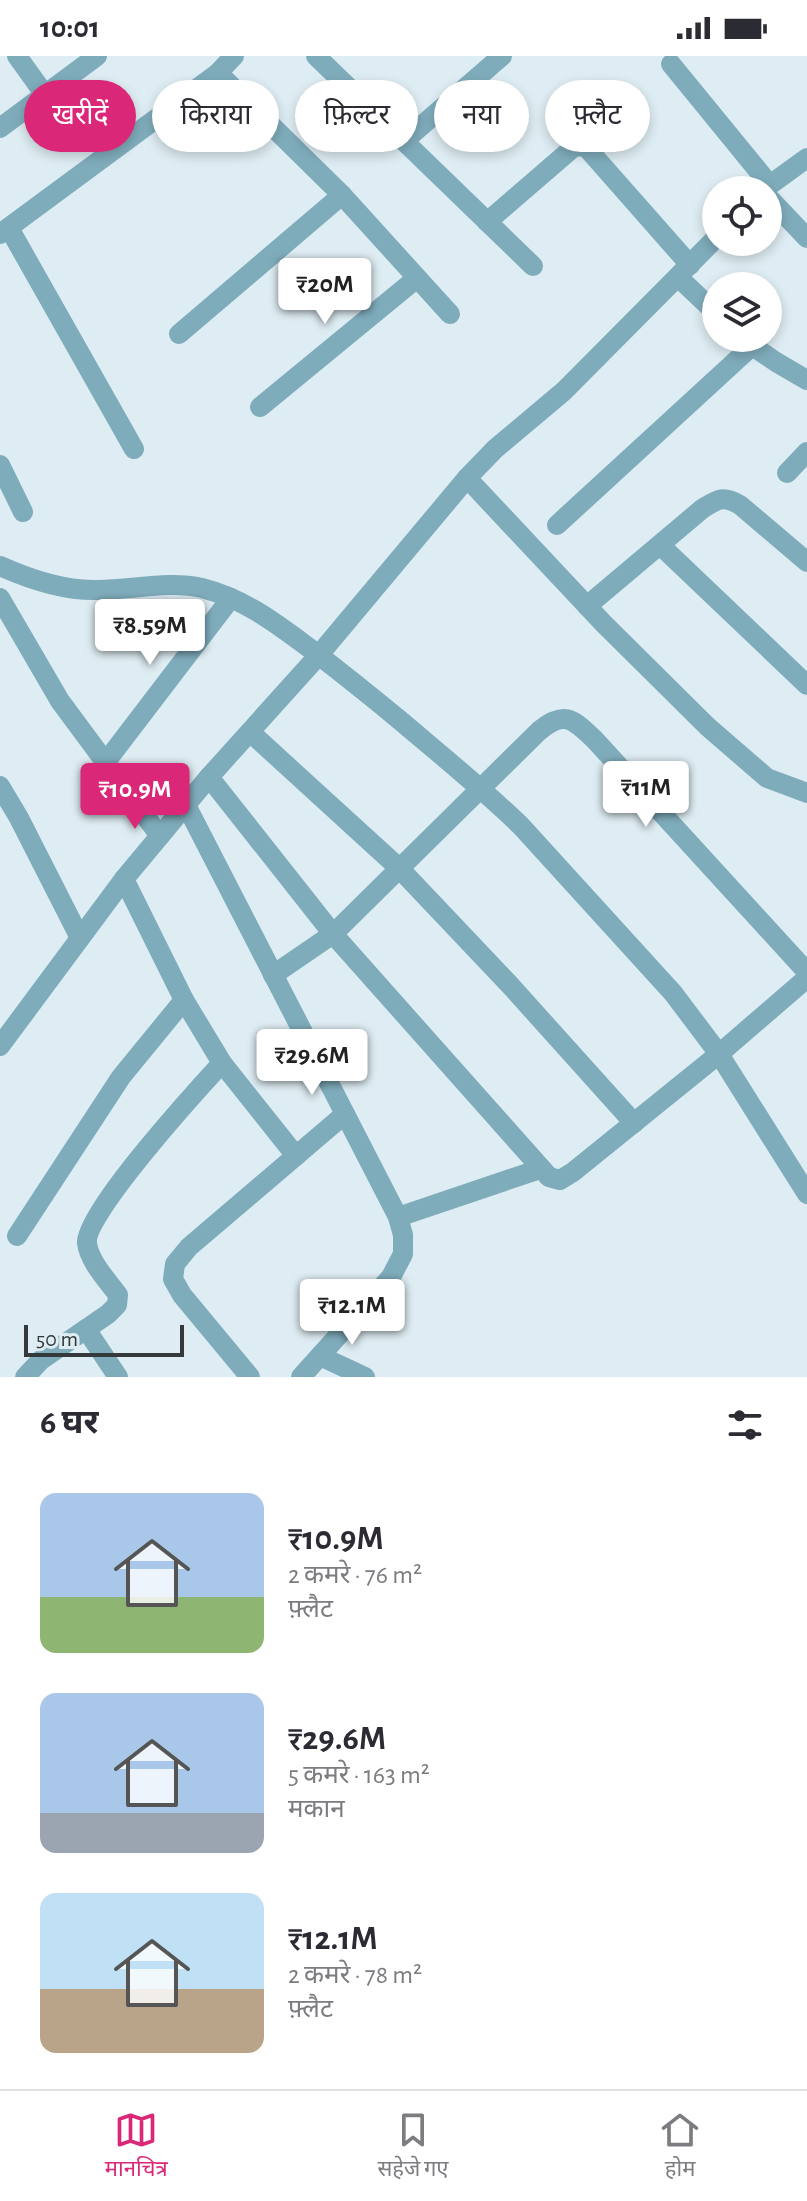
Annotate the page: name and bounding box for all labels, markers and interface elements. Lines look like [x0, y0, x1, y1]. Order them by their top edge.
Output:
text: 10:01 [40, 13, 100, 43]
chip: खरीदें [24, 80, 136, 152]
chip: किराया [152, 80, 279, 152]
chip: फ़िल्टर [295, 80, 418, 152]
chip: नया [434, 80, 529, 152]
chip: फ़्लैट [545, 80, 650, 152]
map controls [702, 176, 782, 352]
button: locate [702, 176, 782, 256]
pin: ₹20M [278, 258, 372, 326]
text: ₹20M [296, 271, 354, 297]
button: layers [702, 272, 782, 352]
pin: ₹8.59M [85, 599, 215, 667]
text: ₹8.59M [113, 612, 187, 638]
pin: ₹11M [599, 761, 693, 829]
pin: ₹10.9M [70, 763, 200, 831]
text: ₹11M [621, 774, 671, 800]
text: ₹10.9M [98, 776, 172, 802]
pin: ₹29.6M [247, 1029, 377, 1097]
text: ₹29.6M [275, 1042, 349, 1068]
pin: ₹12.1M [287, 1279, 417, 1347]
text: ₹12.1M [318, 1292, 386, 1318]
scale bar [24, 1321, 184, 1357]
text: 50 m [36, 1328, 78, 1350]
icon: filters [723, 1403, 767, 1447]
text: 6 घर [40, 1406, 99, 1440]
text: ₹10.9M [288, 1522, 384, 1556]
icon: home [104, 1525, 200, 1621]
text: 2 कमरे · 76 m² [288, 1562, 422, 1588]
text: फ़्लैट [288, 1596, 333, 1622]
text: ₹29.6M [288, 1722, 386, 1756]
icon: home [104, 1725, 200, 1821]
text: 5 कमरे · 163 m² [288, 1762, 430, 1788]
text: मकान [288, 1796, 345, 1822]
text: ₹12.1M [288, 1922, 378, 1956]
icon: home [104, 1925, 200, 2021]
text: 2 कमरे · 78 m² [288, 1962, 422, 1988]
text: फ़्लैट [288, 1996, 333, 2022]
tab: मानचित्र [105, 2108, 168, 2185]
tab: सहेजे गए [377, 2108, 448, 2185]
tab: होम [658, 2108, 702, 2185]

